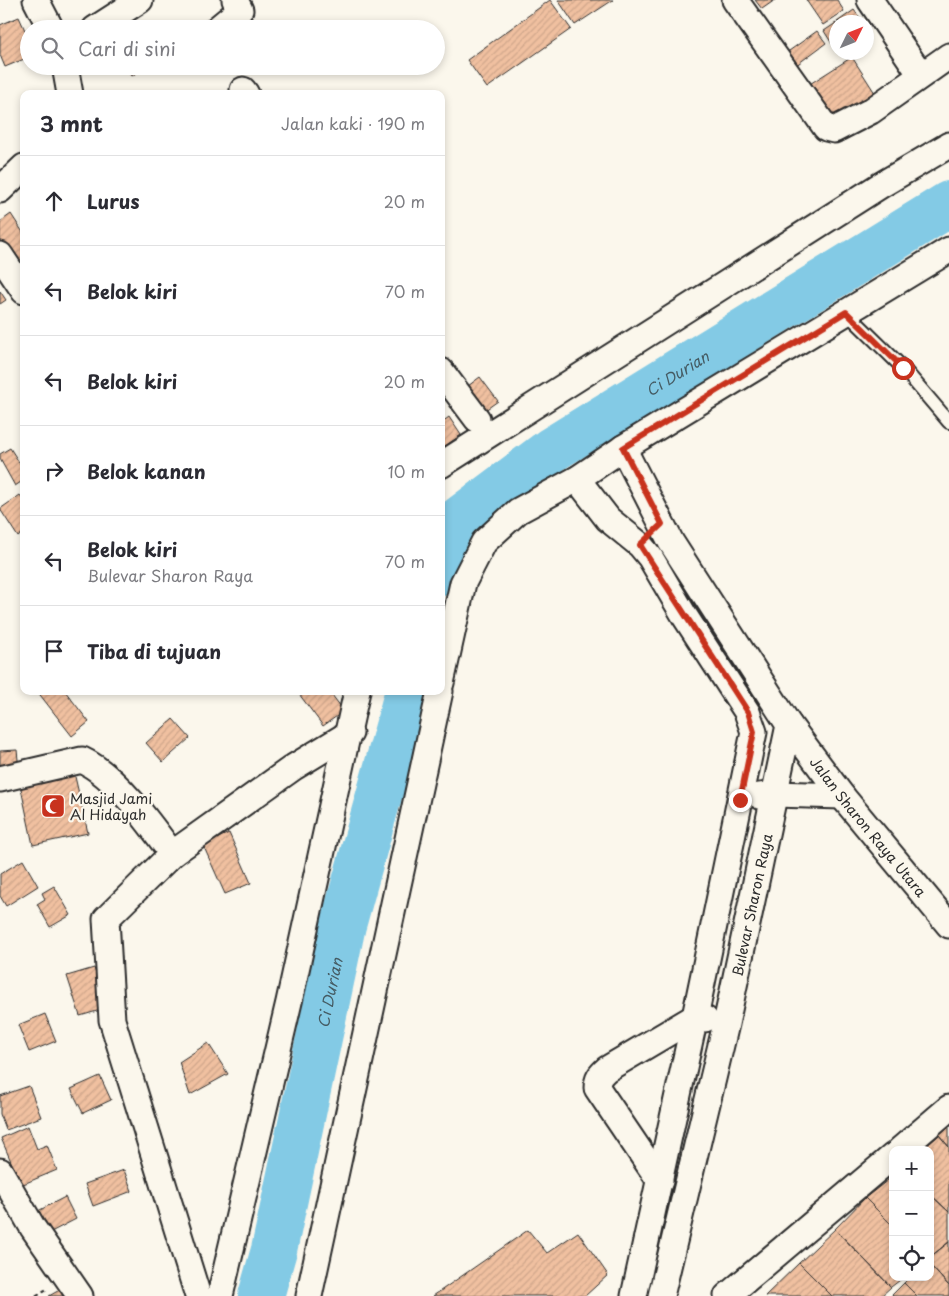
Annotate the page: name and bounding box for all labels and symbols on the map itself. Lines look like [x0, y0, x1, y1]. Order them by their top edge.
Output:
north arrow [829, 15, 874, 60]
water label: Ci Durian [640, 344, 714, 401]
route start [892, 357, 915, 380]
street label: Jalan Sharon Raya Utara [805, 752, 932, 901]
place label: Masjid Jami Al Hidayah [70, 788, 152, 825]
route end [729, 789, 752, 812]
mosque icon: Masjid Jami Al Hidayah [40, 793, 66, 819]
street label: Bulevar Sharon Raya [727, 831, 777, 978]
water label: Ci Durian [310, 955, 347, 1030]

